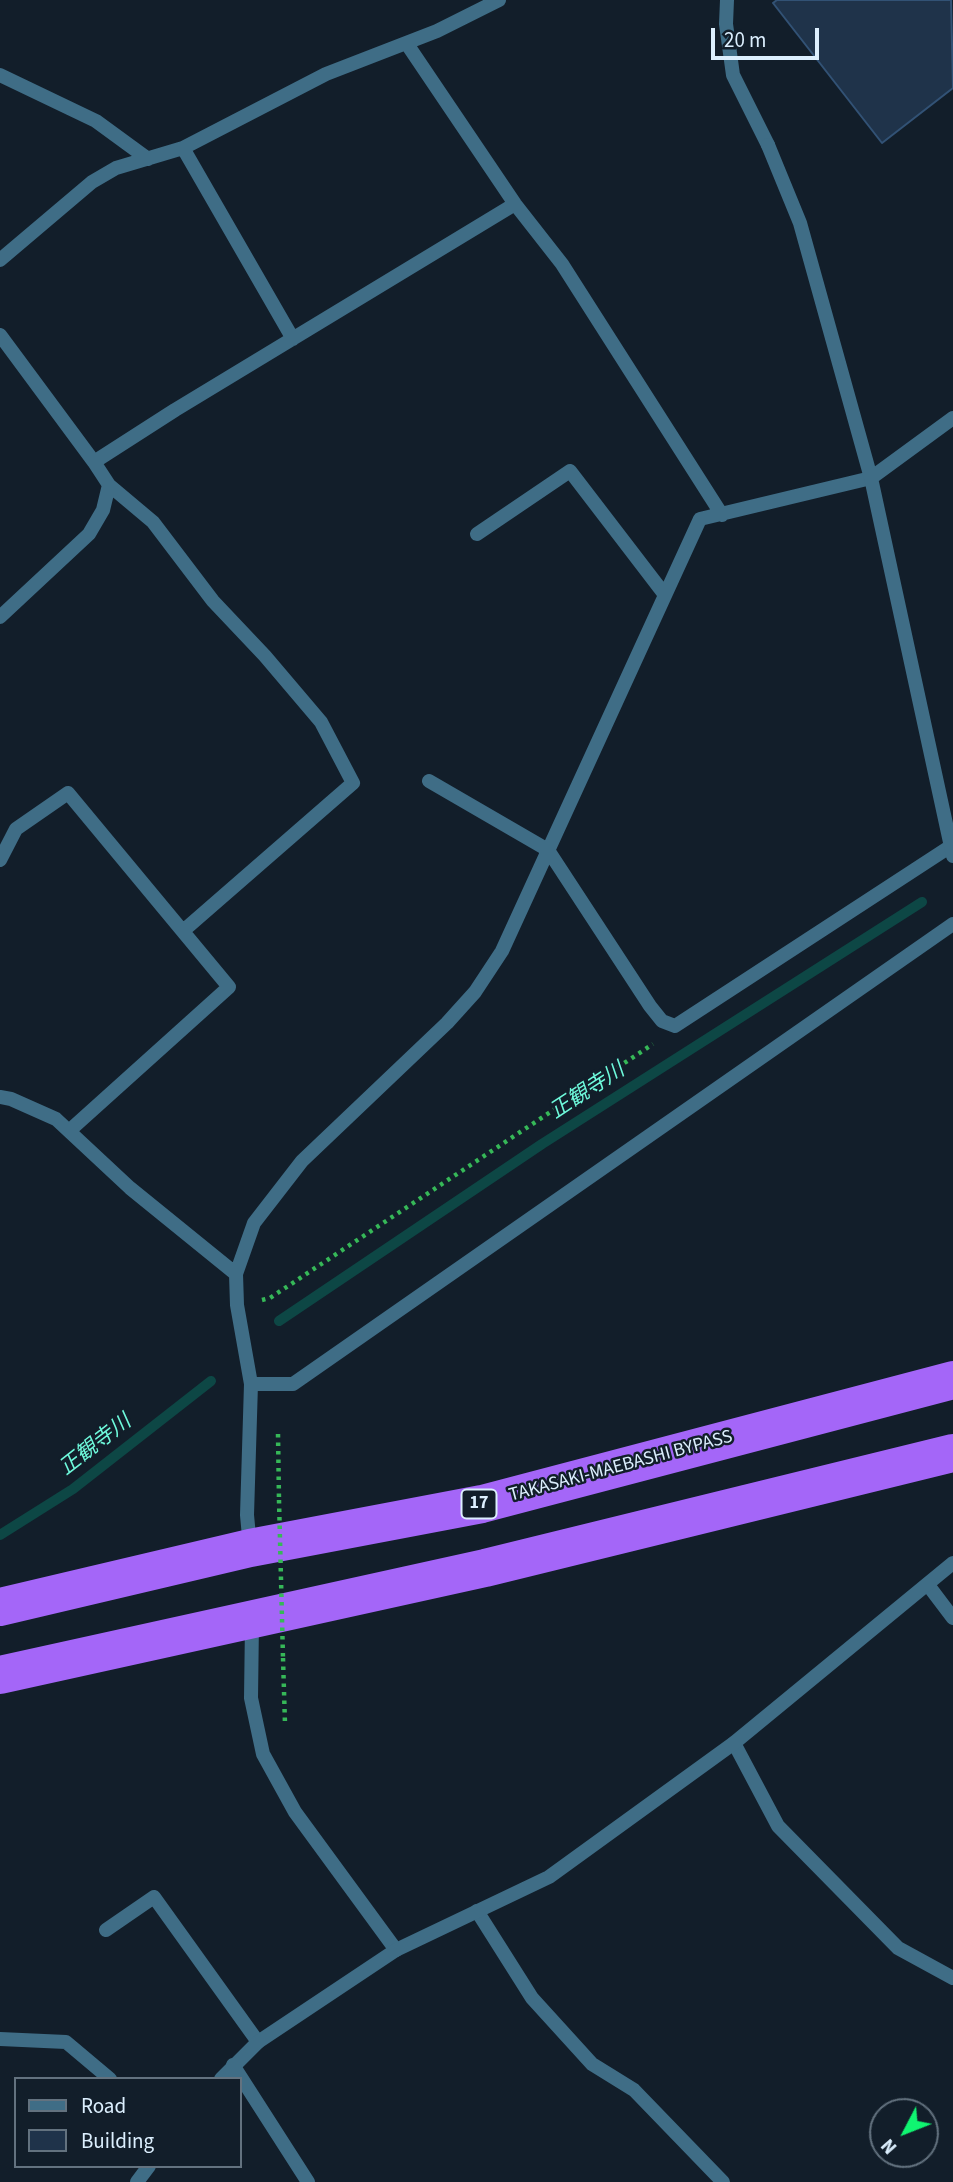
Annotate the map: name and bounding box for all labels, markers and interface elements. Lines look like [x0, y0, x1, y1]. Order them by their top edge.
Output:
scale bar [715, 14, 824, 58]
text: 20 m [724, 25, 766, 55]
water label: 正観寺川 [546, 1059, 630, 1125]
water label: 正観寺川 [55, 1410, 137, 1482]
street label: TAKASAKI-MAEBASHI BYPASS [507, 1426, 735, 1508]
road number: 17 [462, 1490, 496, 1518]
legend [14, 2077, 242, 2168]
text: Road [81, 2091, 126, 2121]
north arrow [869, 2098, 939, 2168]
text: Building [81, 2126, 154, 2156]
text: N [875, 2132, 904, 2160]

